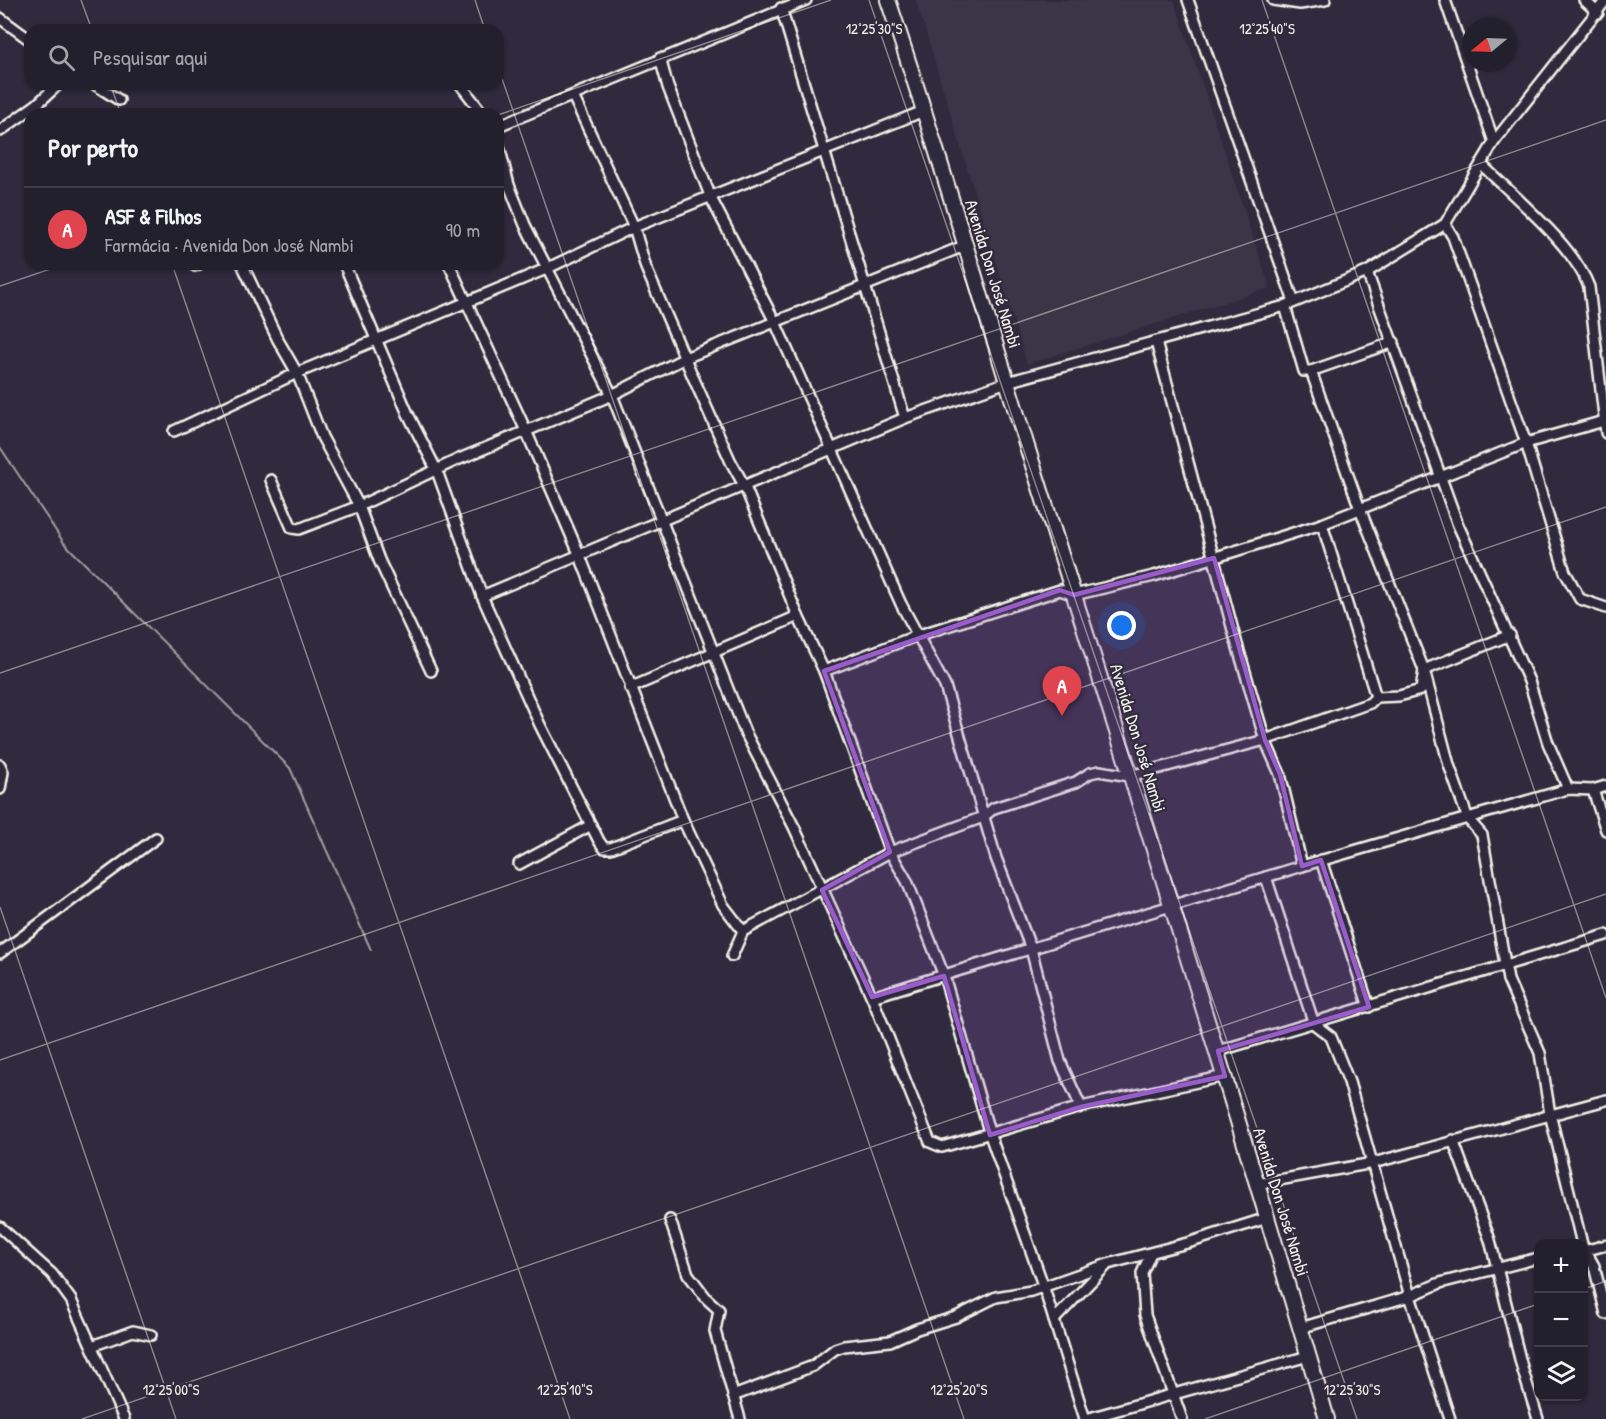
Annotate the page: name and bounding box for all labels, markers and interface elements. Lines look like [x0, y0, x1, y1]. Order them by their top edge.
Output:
text: 12°25'30"S [846, 18, 902, 39]
text: 12°25'40"S [1239, 18, 1295, 39]
north arrow [1462, 18, 1516, 72]
search box [24, 24, 504, 90]
icon: search [45, 41, 78, 74]
text: Pesquisar aqui [93, 42, 208, 72]
text: Por perto [48, 130, 138, 165]
street label: Avenida Don José Nambi [959, 197, 1028, 351]
text: ASF & Filhos [105, 201, 201, 231]
text: A [63, 216, 72, 243]
text: 90 m [446, 216, 480, 243]
text: Farmácia · Avenida Don José Nambi [105, 231, 354, 258]
your location [1107, 611, 1136, 640]
street label: Avenida Don José Nambi [1104, 661, 1173, 815]
pin: A [1042, 666, 1082, 716]
street label: Avenida Don José Nambi [1247, 1125, 1316, 1279]
map controls [1534, 1239, 1588, 1401]
button: + [1534, 1239, 1588, 1293]
button: − [1534, 1293, 1588, 1347]
button: layers [1534, 1347, 1588, 1401]
text: 12°25'00"S [143, 1379, 199, 1400]
text: 12°25'10"S [537, 1379, 593, 1400]
text: 12°25'20"S [931, 1379, 988, 1400]
text: 12°25'30"S [1324, 1379, 1380, 1400]

